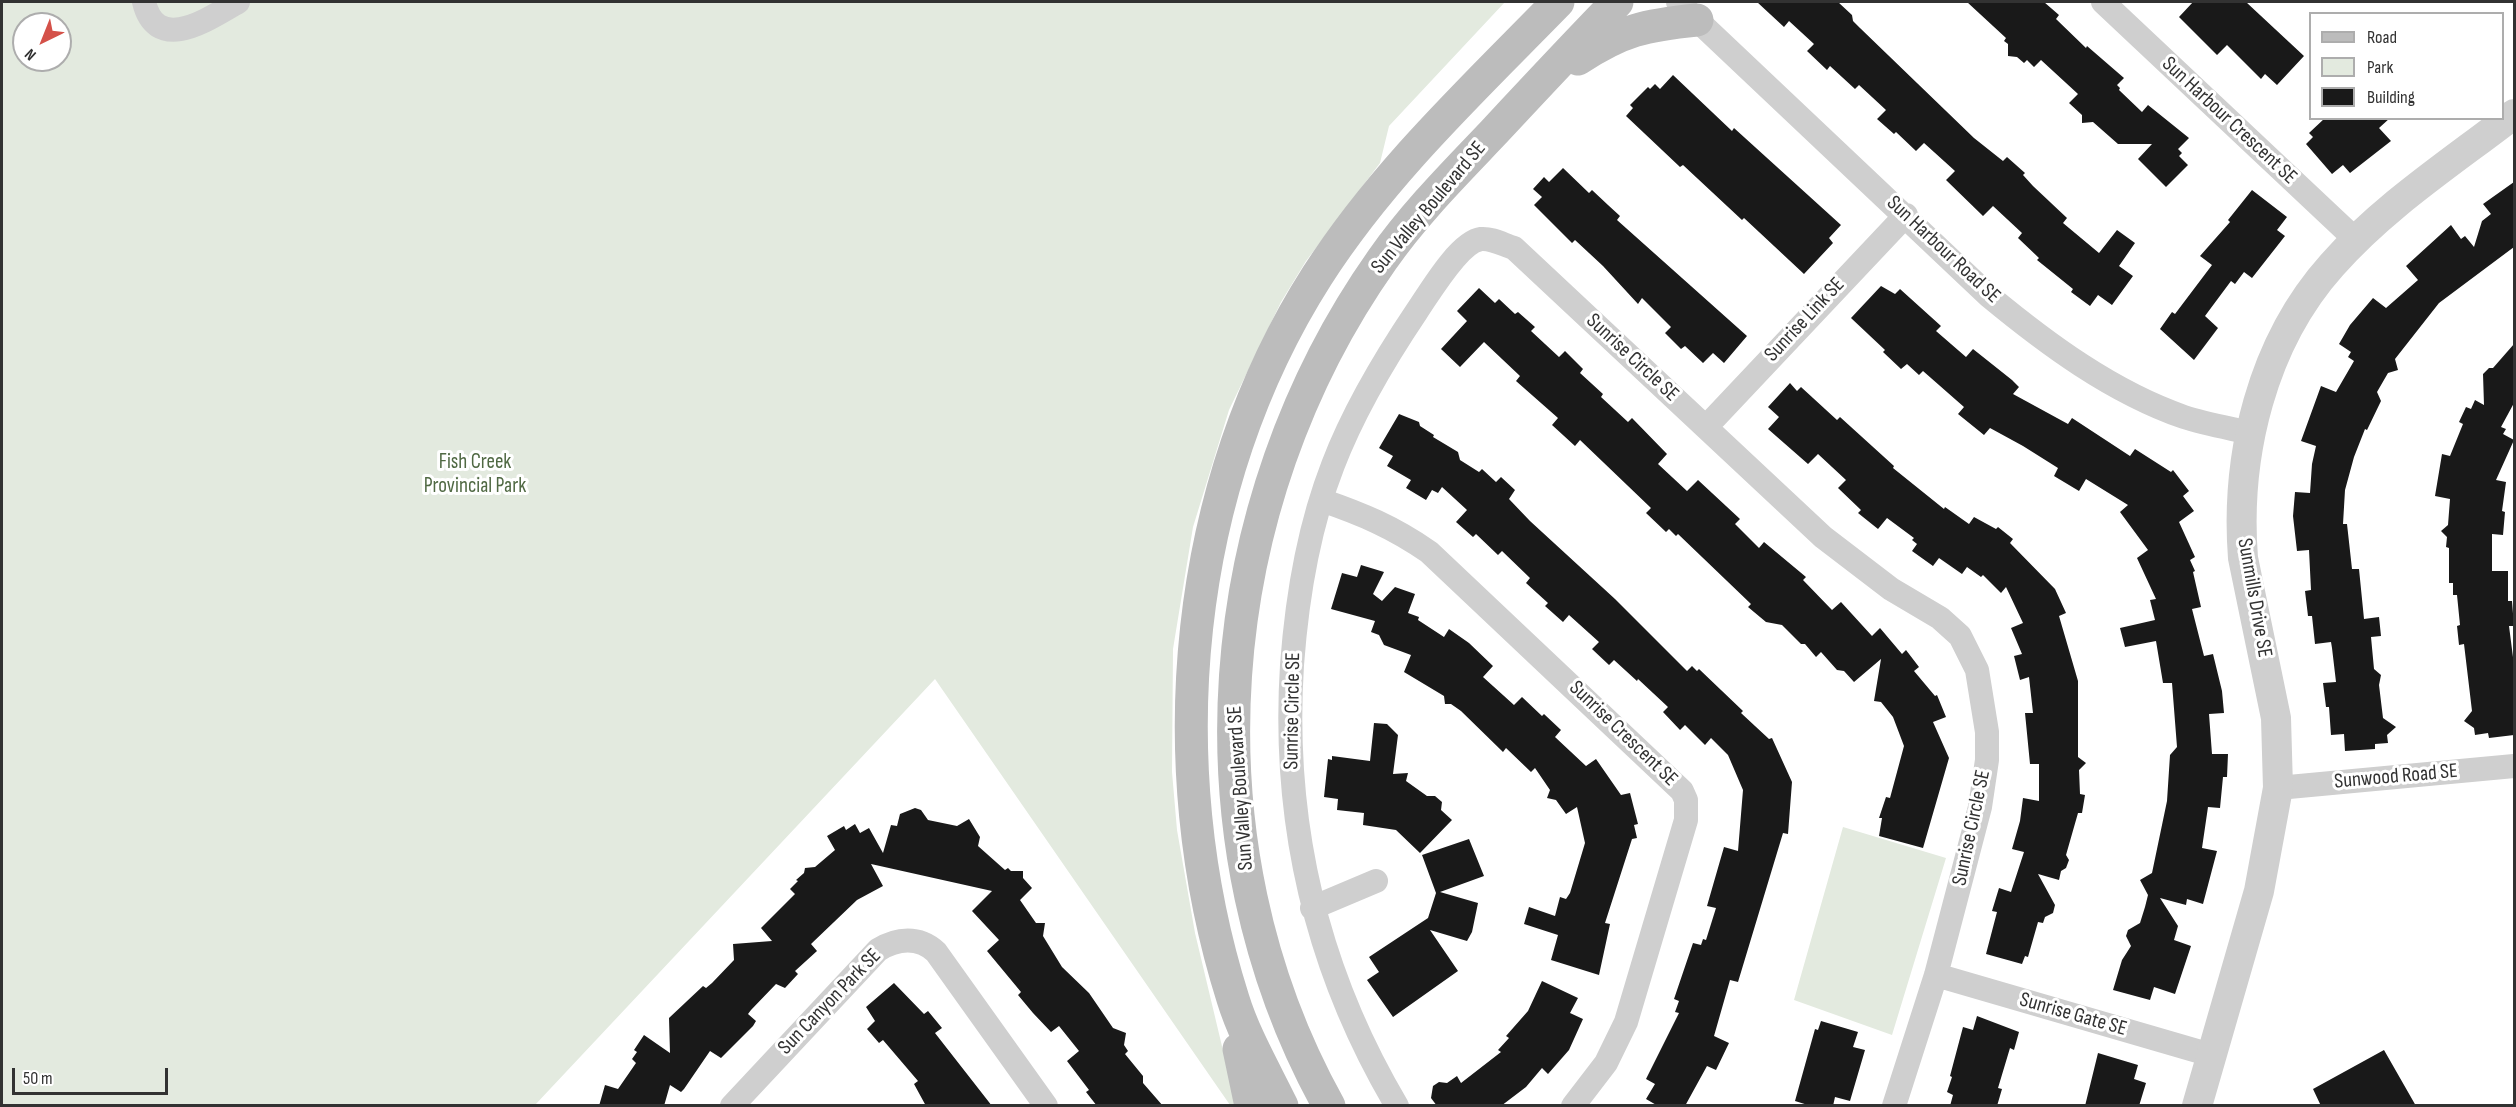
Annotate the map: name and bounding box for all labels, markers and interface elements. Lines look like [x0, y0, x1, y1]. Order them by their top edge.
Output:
north arrow [12, 12, 72, 72]
legend [2309, 12, 2504, 120]
text: Road [2367, 27, 2397, 48]
text: N [21, 44, 40, 64]
street label: Sun Harbour Crescent SE [2156, 52, 2302, 190]
text: Park [2367, 57, 2393, 78]
text: Building [2367, 87, 2415, 108]
street label: Sun Valley Boulevard SE [1366, 137, 1492, 279]
street label: Sun Harbour Road SE [1881, 191, 2005, 309]
street label: Sunrise Link SE [1760, 273, 1850, 367]
street label: Sunrise Circle SE [1580, 309, 1684, 407]
park label: Fish Creek Provincial Park [424, 450, 526, 500]
street label: Sunmills Drive SE [2231, 536, 2277, 660]
street label: Sunrise Circle SE [1279, 652, 1307, 770]
street label: Sunrise Crescent SE [1564, 676, 1682, 792]
street label: Sun Valley Boulevard SE [1223, 705, 1259, 871]
street label: Sunwood Road SE [2333, 759, 2459, 795]
street label: Sunrise Circle SE [1947, 768, 1997, 888]
street label: Sun Canyon Park SE [773, 944, 887, 1060]
street label: Sunrise Gate SE [2017, 988, 2129, 1042]
scale bar [15, 1056, 171, 1094]
text: 50 m [23, 1068, 53, 1089]

